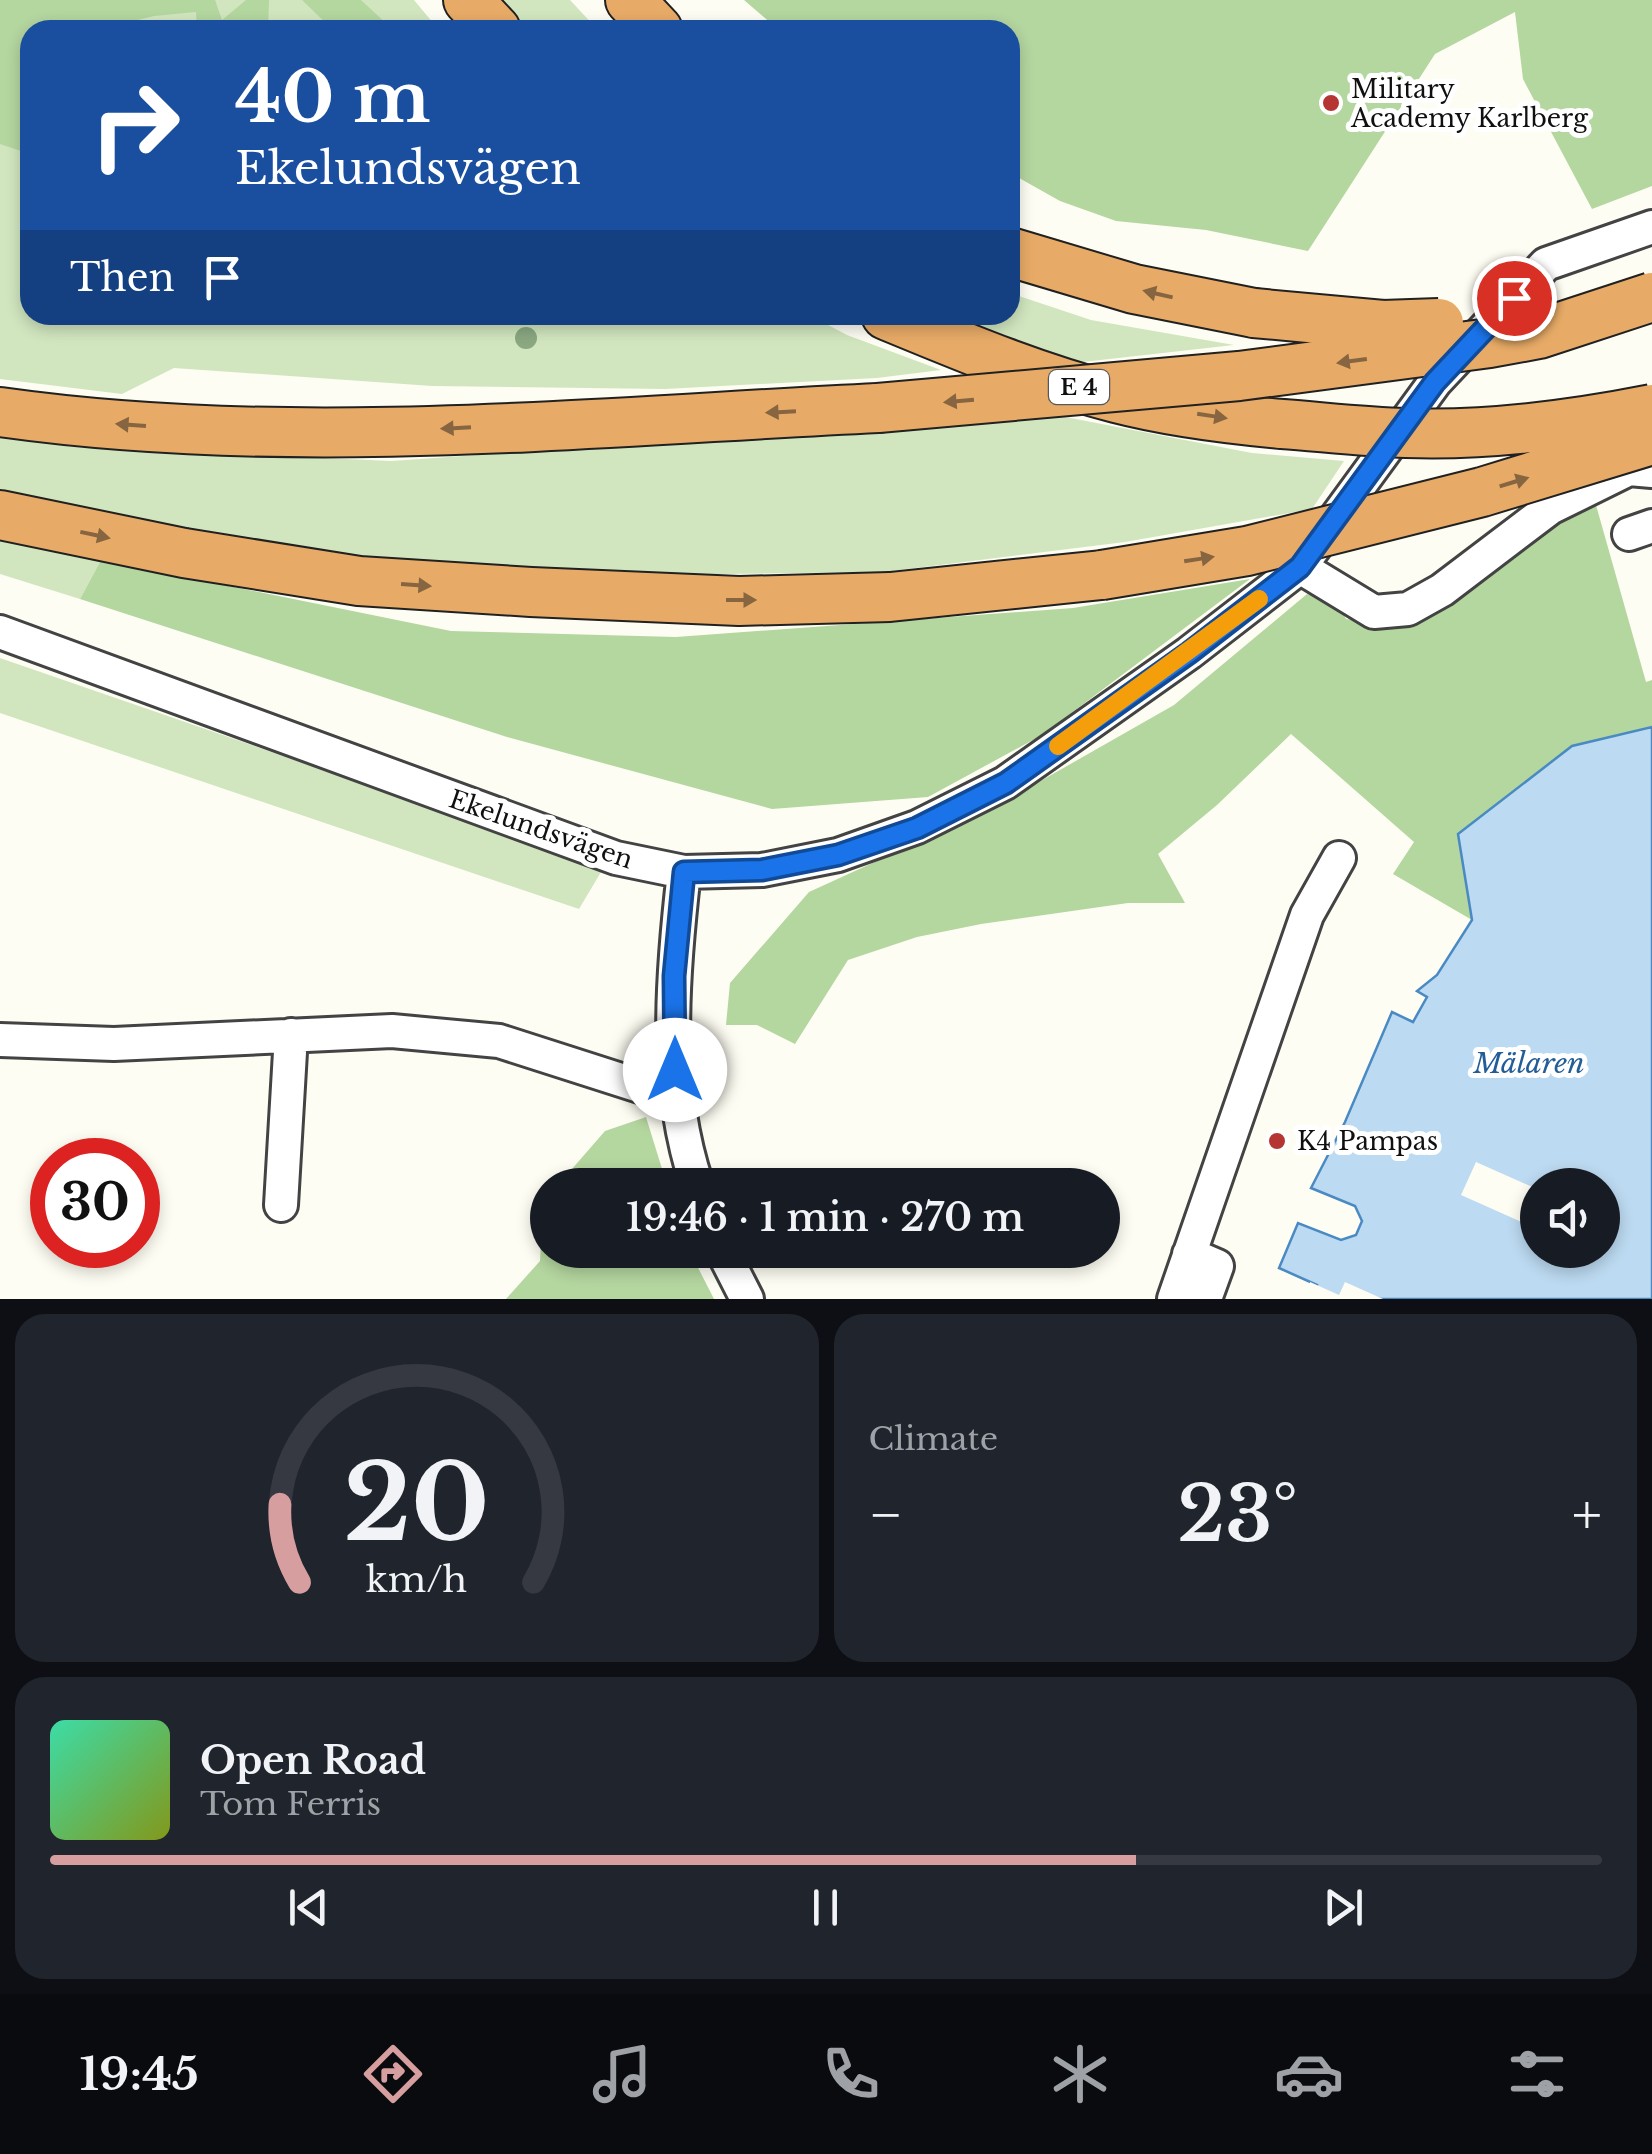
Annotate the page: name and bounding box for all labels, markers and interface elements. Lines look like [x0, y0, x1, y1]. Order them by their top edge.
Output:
text: 40 m [235, 54, 430, 141]
icon: right [70, 60, 200, 190]
place label: Military Academy Karlberg [1350, 74, 1589, 134]
marker: Military Academy Karlberg [1320, 92, 1342, 114]
text: Ekelundsvägen [235, 140, 581, 196]
icon: arrive [195, 250, 250, 305]
text: Then [70, 254, 175, 301]
pin [1472, 256, 1557, 341]
icon: arrive [1487, 271, 1542, 326]
one-way arrow [1142, 286, 1173, 301]
one-way arrow [1336, 354, 1368, 370]
road number: E 4 [1049, 370, 1109, 404]
one-way arrow [943, 393, 975, 409]
one-way arrow [764, 405, 796, 421]
one-way arrow [1197, 409, 1228, 425]
one-way arrow [115, 417, 147, 433]
one-way arrow [440, 420, 472, 436]
one-way arrow [1499, 474, 1530, 489]
one-way arrow [80, 527, 111, 543]
one-way arrow [1183, 551, 1215, 566]
one-way arrow [401, 577, 433, 593]
one-way arrow [725, 592, 757, 608]
street label: Ekelundsvägen [445, 784, 637, 875]
position arrow [623, 1018, 727, 1122]
water label: Mälaren [1472, 1046, 1585, 1081]
place label: K4 Pampas [1297, 1126, 1438, 1157]
marker: K4 Pampas [1266, 1130, 1288, 1152]
speed limit sign: 30 [30, 1138, 160, 1268]
map controls [1520, 1168, 1620, 1268]
button: sound [1520, 1168, 1620, 1268]
text: 19:46 · 1 min · 270 m [626, 1194, 1024, 1241]
text: Climate [869, 1419, 998, 1459]
text: 20 [344, 1439, 490, 1568]
text: 23° [1177, 1468, 1298, 1561]
text: − [869, 1481, 903, 1549]
text: + [1572, 1481, 1602, 1549]
text: km/h [366, 1557, 467, 1602]
text: Open Road [200, 1737, 426, 1784]
text: Tom Ferris [200, 1784, 381, 1824]
icon: previous [281, 1880, 336, 1935]
icon: pause [798, 1880, 853, 1935]
icon: next [1316, 1880, 1371, 1935]
icon: directions [358, 2039, 428, 2109]
icon: music [587, 2039, 657, 2109]
icon: phone [816, 2039, 886, 2109]
icon: climate [1045, 2039, 1115, 2109]
icon: car [1274, 2039, 1344, 2109]
icon: filters [1502, 2039, 1572, 2109]
text: 19:45 [79, 2046, 199, 2102]

